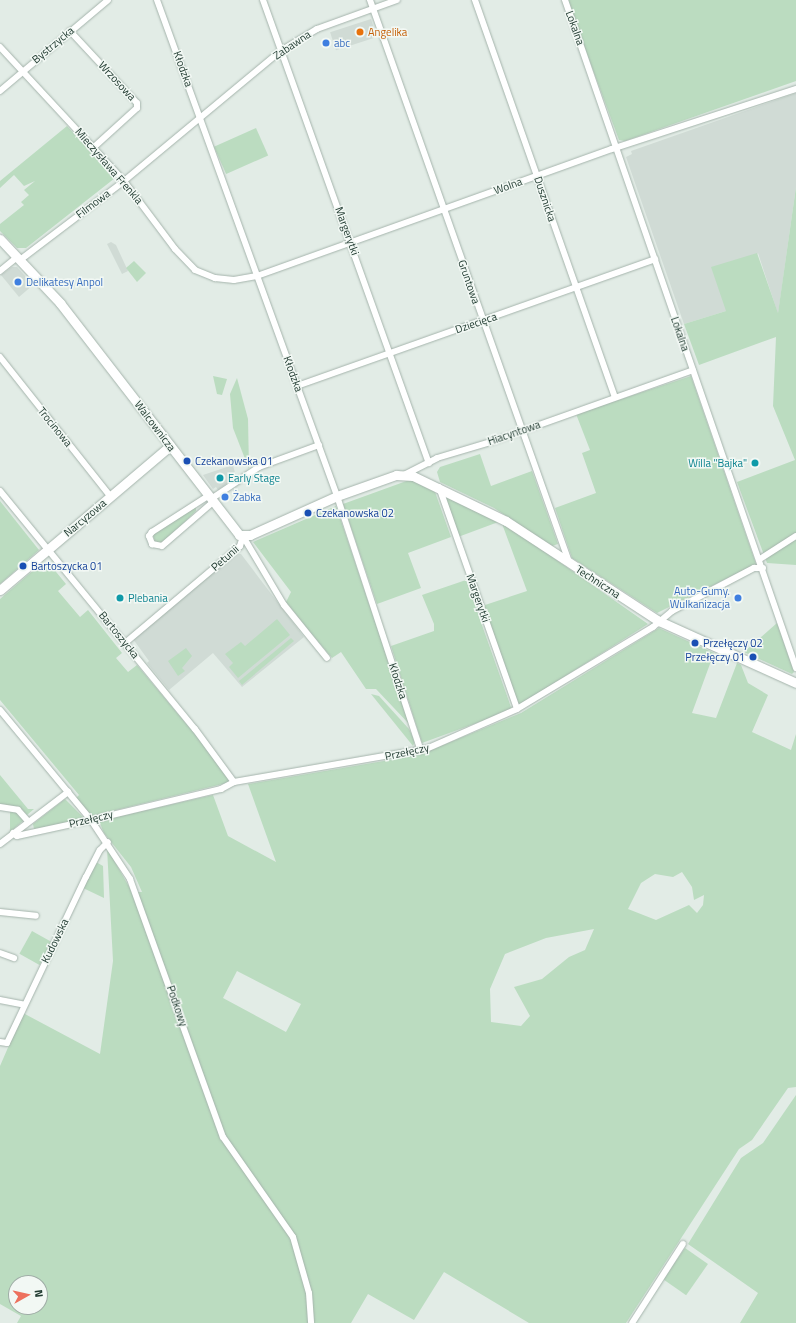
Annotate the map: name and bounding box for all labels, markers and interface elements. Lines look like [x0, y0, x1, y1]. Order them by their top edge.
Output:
street label: Lokalna [563, 9, 587, 47]
street label: Bystrzycka [29, 24, 77, 66]
place label: Angelika [368, 25, 407, 39]
marker: Angelika [355, 27, 365, 37]
street label: Zabawna [271, 28, 313, 62]
place label: abc [334, 36, 350, 50]
marker: abc [321, 38, 331, 48]
street label: Kłodzka [170, 49, 196, 89]
street label: Wrzosowa [96, 59, 138, 103]
street label: Mieczysława Frenkla [72, 125, 146, 207]
street label: Wolna [492, 175, 524, 197]
street label: Dusznicka [531, 175, 559, 223]
street label: Filmowa [73, 187, 113, 221]
street label: Margerytki [332, 205, 362, 257]
street label: Gruntowa [455, 258, 483, 306]
place label: Delikatesy Anpol [26, 275, 103, 289]
marker: Delikatesy Anpol [13, 277, 23, 287]
street label: Dziecięca [453, 310, 499, 336]
street label: Lokalna [668, 315, 692, 353]
street label: Kłodzka [280, 354, 306, 394]
street label: Walcownicza [132, 398, 178, 454]
street label: Trocinowa [35, 405, 75, 449]
street label: Hiacyntowa [486, 418, 542, 448]
place label: Czekanowska 01 [195, 454, 273, 468]
marker: Czekanowska 01 [182, 456, 192, 466]
place label: Willa "Bajka" [688, 456, 747, 470]
marker: Willa "Bajka" [750, 458, 760, 468]
place label: Early Stage [228, 471, 280, 485]
marker: Early Stage [215, 473, 225, 483]
place label: Żabka [233, 490, 261, 504]
marker: Żabka [220, 492, 230, 502]
street label: Narcyzowa [61, 496, 109, 540]
place label: Czekanowska 02 [316, 506, 394, 520]
marker: Czekanowska 02 [303, 508, 313, 518]
street label: Petunii [208, 542, 242, 574]
place label: Bartoszycka 01 [31, 559, 102, 573]
marker: Bartoszycka 01 [18, 561, 28, 571]
street label: Techniczna [573, 563, 623, 601]
street label: Margerytki [464, 572, 492, 624]
place label: Auto-Gumy. Wulkanizacja [670, 585, 730, 611]
place label: Plebania [128, 591, 168, 605]
marker: Plebania [115, 593, 125, 603]
marker: Auto-Gumy. Wulkanizacja [733, 593, 743, 603]
street label: Bartoszycka [96, 609, 142, 661]
place label: Przełęczy 02 [703, 636, 763, 650]
marker: Przełęczy 02 [690, 638, 700, 648]
place label: Przełęczy 01 [685, 650, 745, 664]
marker: Przełęczy 01 [748, 652, 758, 662]
street label: Kłodzka [386, 661, 410, 701]
street label: Przełęczy [384, 741, 430, 763]
street label: Przełęczy [68, 808, 114, 830]
street label: Kudowska [39, 917, 71, 965]
street label: Podkowy [164, 984, 190, 1028]
north arrow [8, 1275, 48, 1315]
text: N [30, 1289, 47, 1298]

